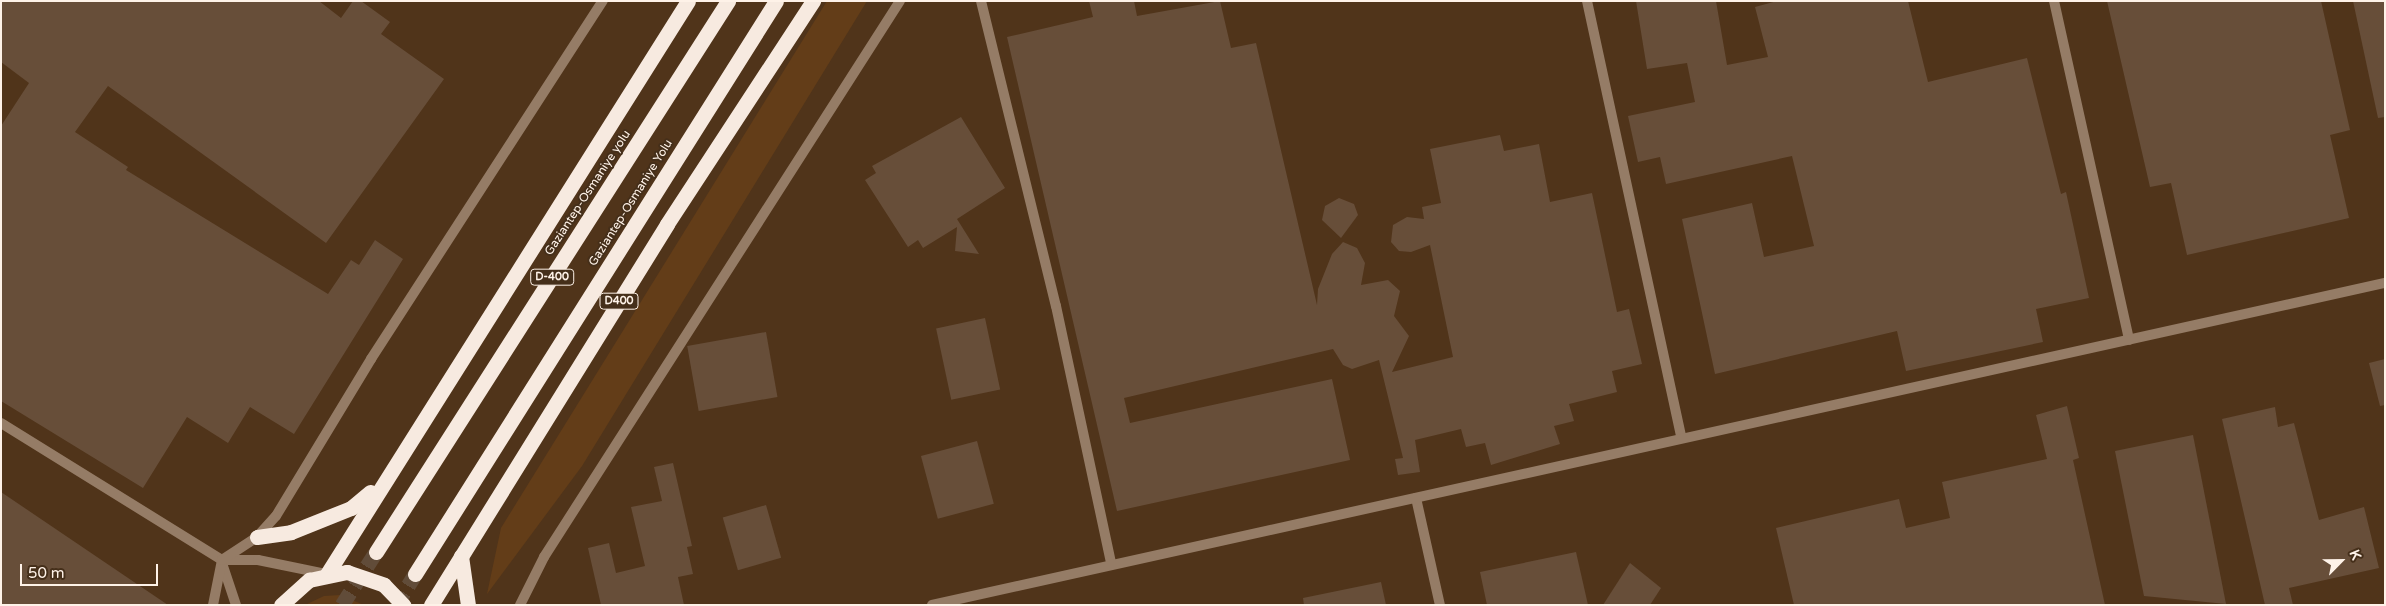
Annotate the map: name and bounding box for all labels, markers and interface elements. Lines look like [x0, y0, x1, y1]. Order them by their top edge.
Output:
street label: Gaziantep-Osmaniye yolu [542, 128, 634, 258]
street label: Gaziantep-Osmaniye Yolu [586, 137, 676, 269]
road number: D-400 [530, 268, 574, 286]
road number: D400 [599, 292, 639, 310]
north arrow [2316, 536, 2366, 586]
text: K [2346, 547, 2365, 563]
scale bar [22, 554, 160, 586]
text: 50 m [28, 564, 65, 582]

